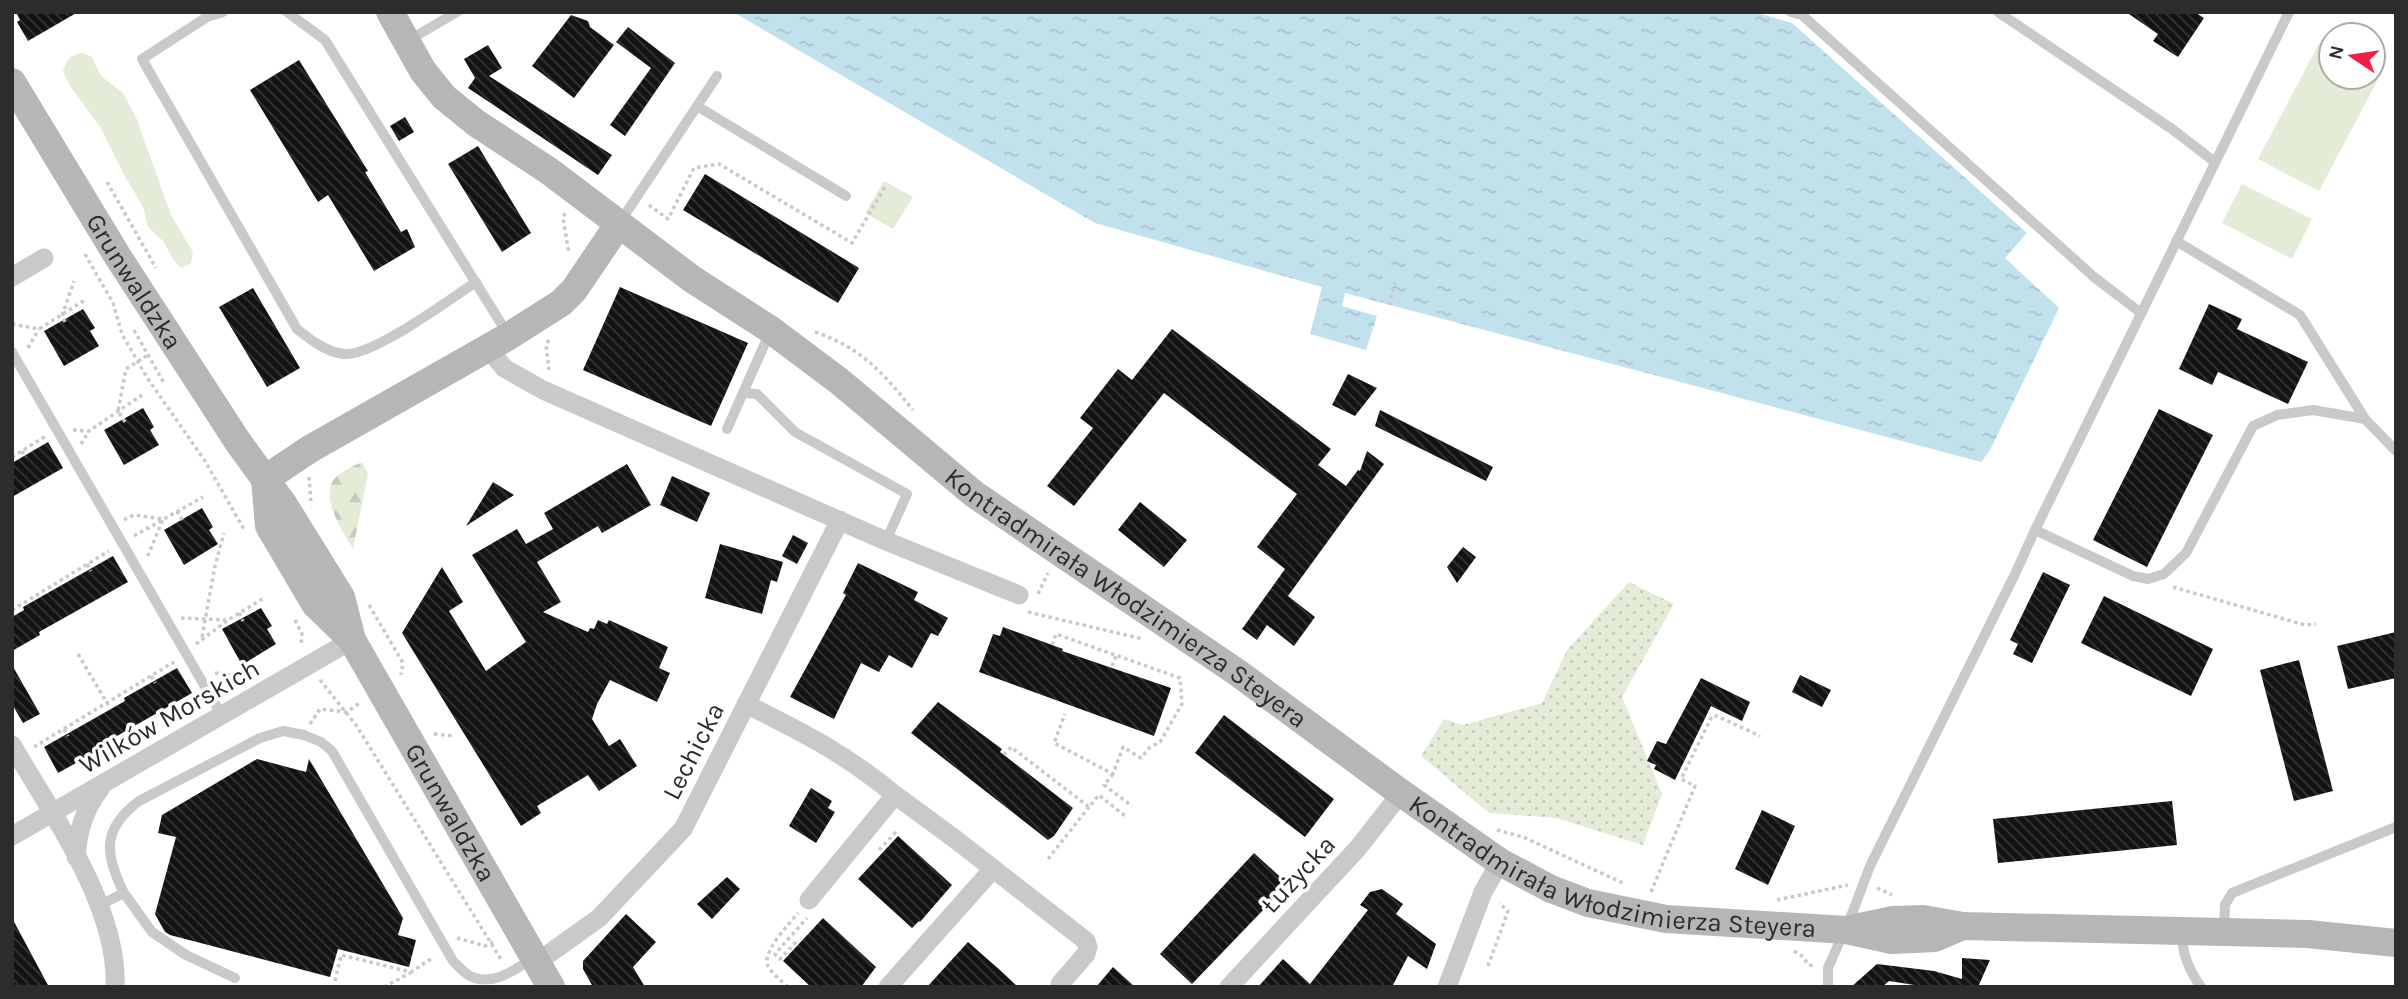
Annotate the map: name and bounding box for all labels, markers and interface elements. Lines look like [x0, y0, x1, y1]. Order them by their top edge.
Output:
north arrow [2317, 21, 2387, 91]
text: N [2324, 43, 2349, 62]
street label: Grunwaldzka [79, 208, 189, 355]
street label: Kontradmirała Włodzimierza Steyera [938, 461, 1313, 735]
street label: Wilków Morskich [74, 652, 265, 781]
street label: Lechicka [656, 698, 731, 805]
street label: Grunwaldzka [398, 738, 502, 887]
street label: Kontradmirała Włodzimierza Steyera [1403, 788, 1817, 944]
street label: Łużycka [1255, 829, 1342, 920]

